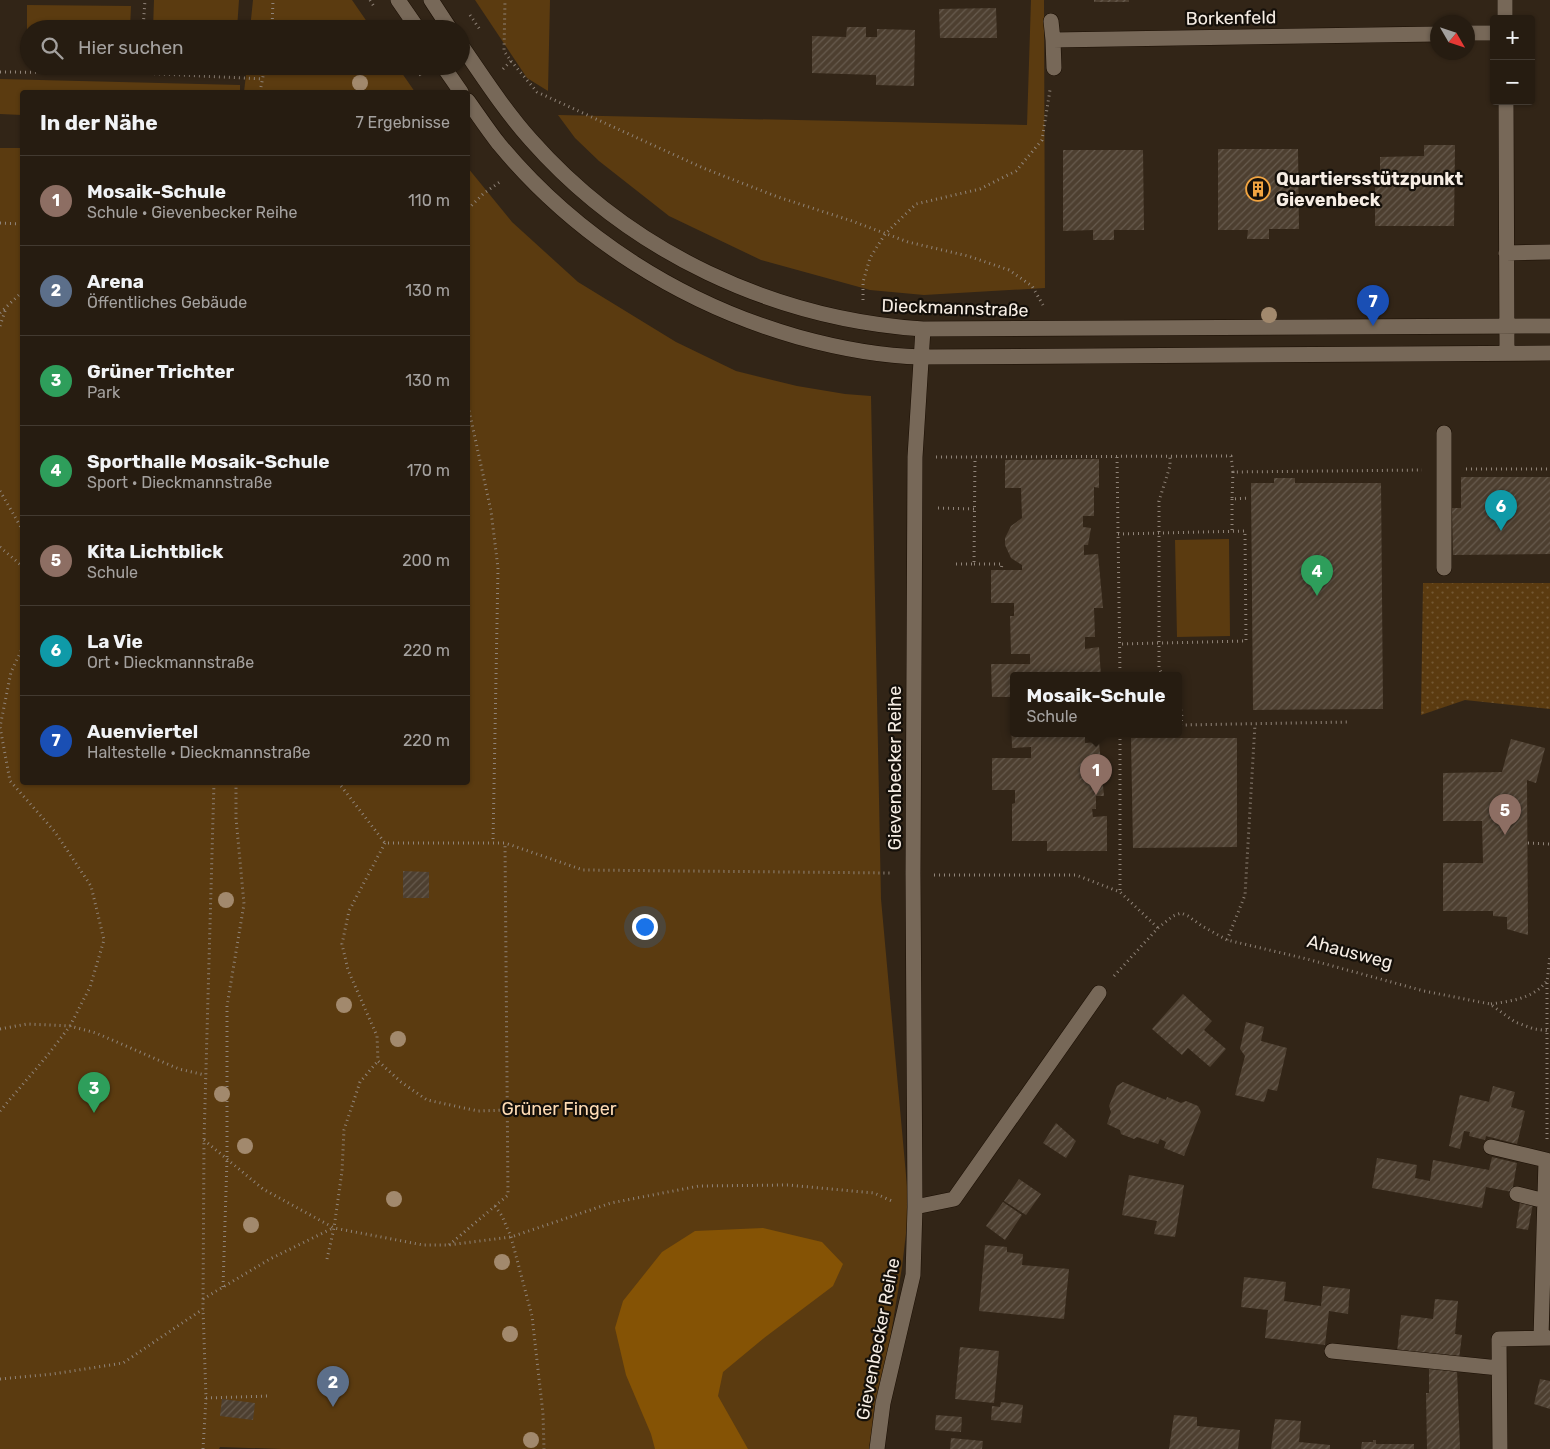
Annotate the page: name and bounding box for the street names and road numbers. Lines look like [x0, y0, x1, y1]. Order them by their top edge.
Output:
street label: Borkenfeld [1185, 6, 1277, 30]
street label: Dieckmannstraße [881, 294, 1029, 322]
street label: Gievenbecker Reihe [884, 686, 906, 850]
street label: Ahausweg [1305, 930, 1395, 974]
street label: Gievenbecker Reihe [851, 1256, 905, 1422]

